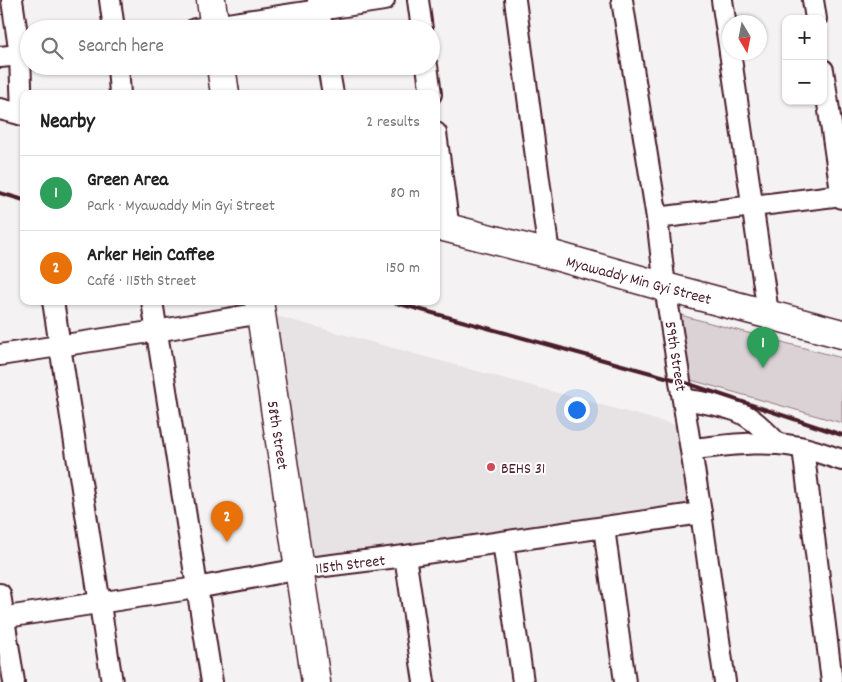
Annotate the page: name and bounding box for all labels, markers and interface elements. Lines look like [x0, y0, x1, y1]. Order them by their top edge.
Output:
north arrow [722, 15, 767, 60]
map controls [782, 15, 827, 105]
button: + [782, 15, 827, 60]
search box [20, 20, 440, 75]
icon: search [38, 34, 66, 62]
text: Search here [78, 34, 164, 61]
button: − [782, 60, 827, 105]
text: Nearby [40, 108, 95, 138]
text: 2 results [366, 111, 420, 134]
text: Green Area [87, 168, 168, 195]
text: 1 [54, 182, 58, 205]
text: 80 m [390, 182, 420, 205]
text: Park · Myawaddy Min Gyi Street [87, 195, 275, 218]
text: Arker Hein Caffee [87, 243, 215, 270]
street label: Myawaddy Min Gyi Street [563, 251, 714, 312]
text: 2 [53, 257, 60, 280]
text: 150 m [386, 257, 420, 280]
text: Café · 115th Street [87, 270, 196, 293]
street label: 59th Street [658, 320, 691, 393]
pin: 1 [747, 327, 779, 368]
your location [564, 397, 590, 423]
street label: 58th Street [260, 399, 293, 472]
place label: BEHS 31 [501, 458, 545, 481]
marker: BEHS 31 [485, 461, 497, 473]
pin: 2 [211, 501, 243, 542]
street label: 115th Street [314, 550, 387, 581]

